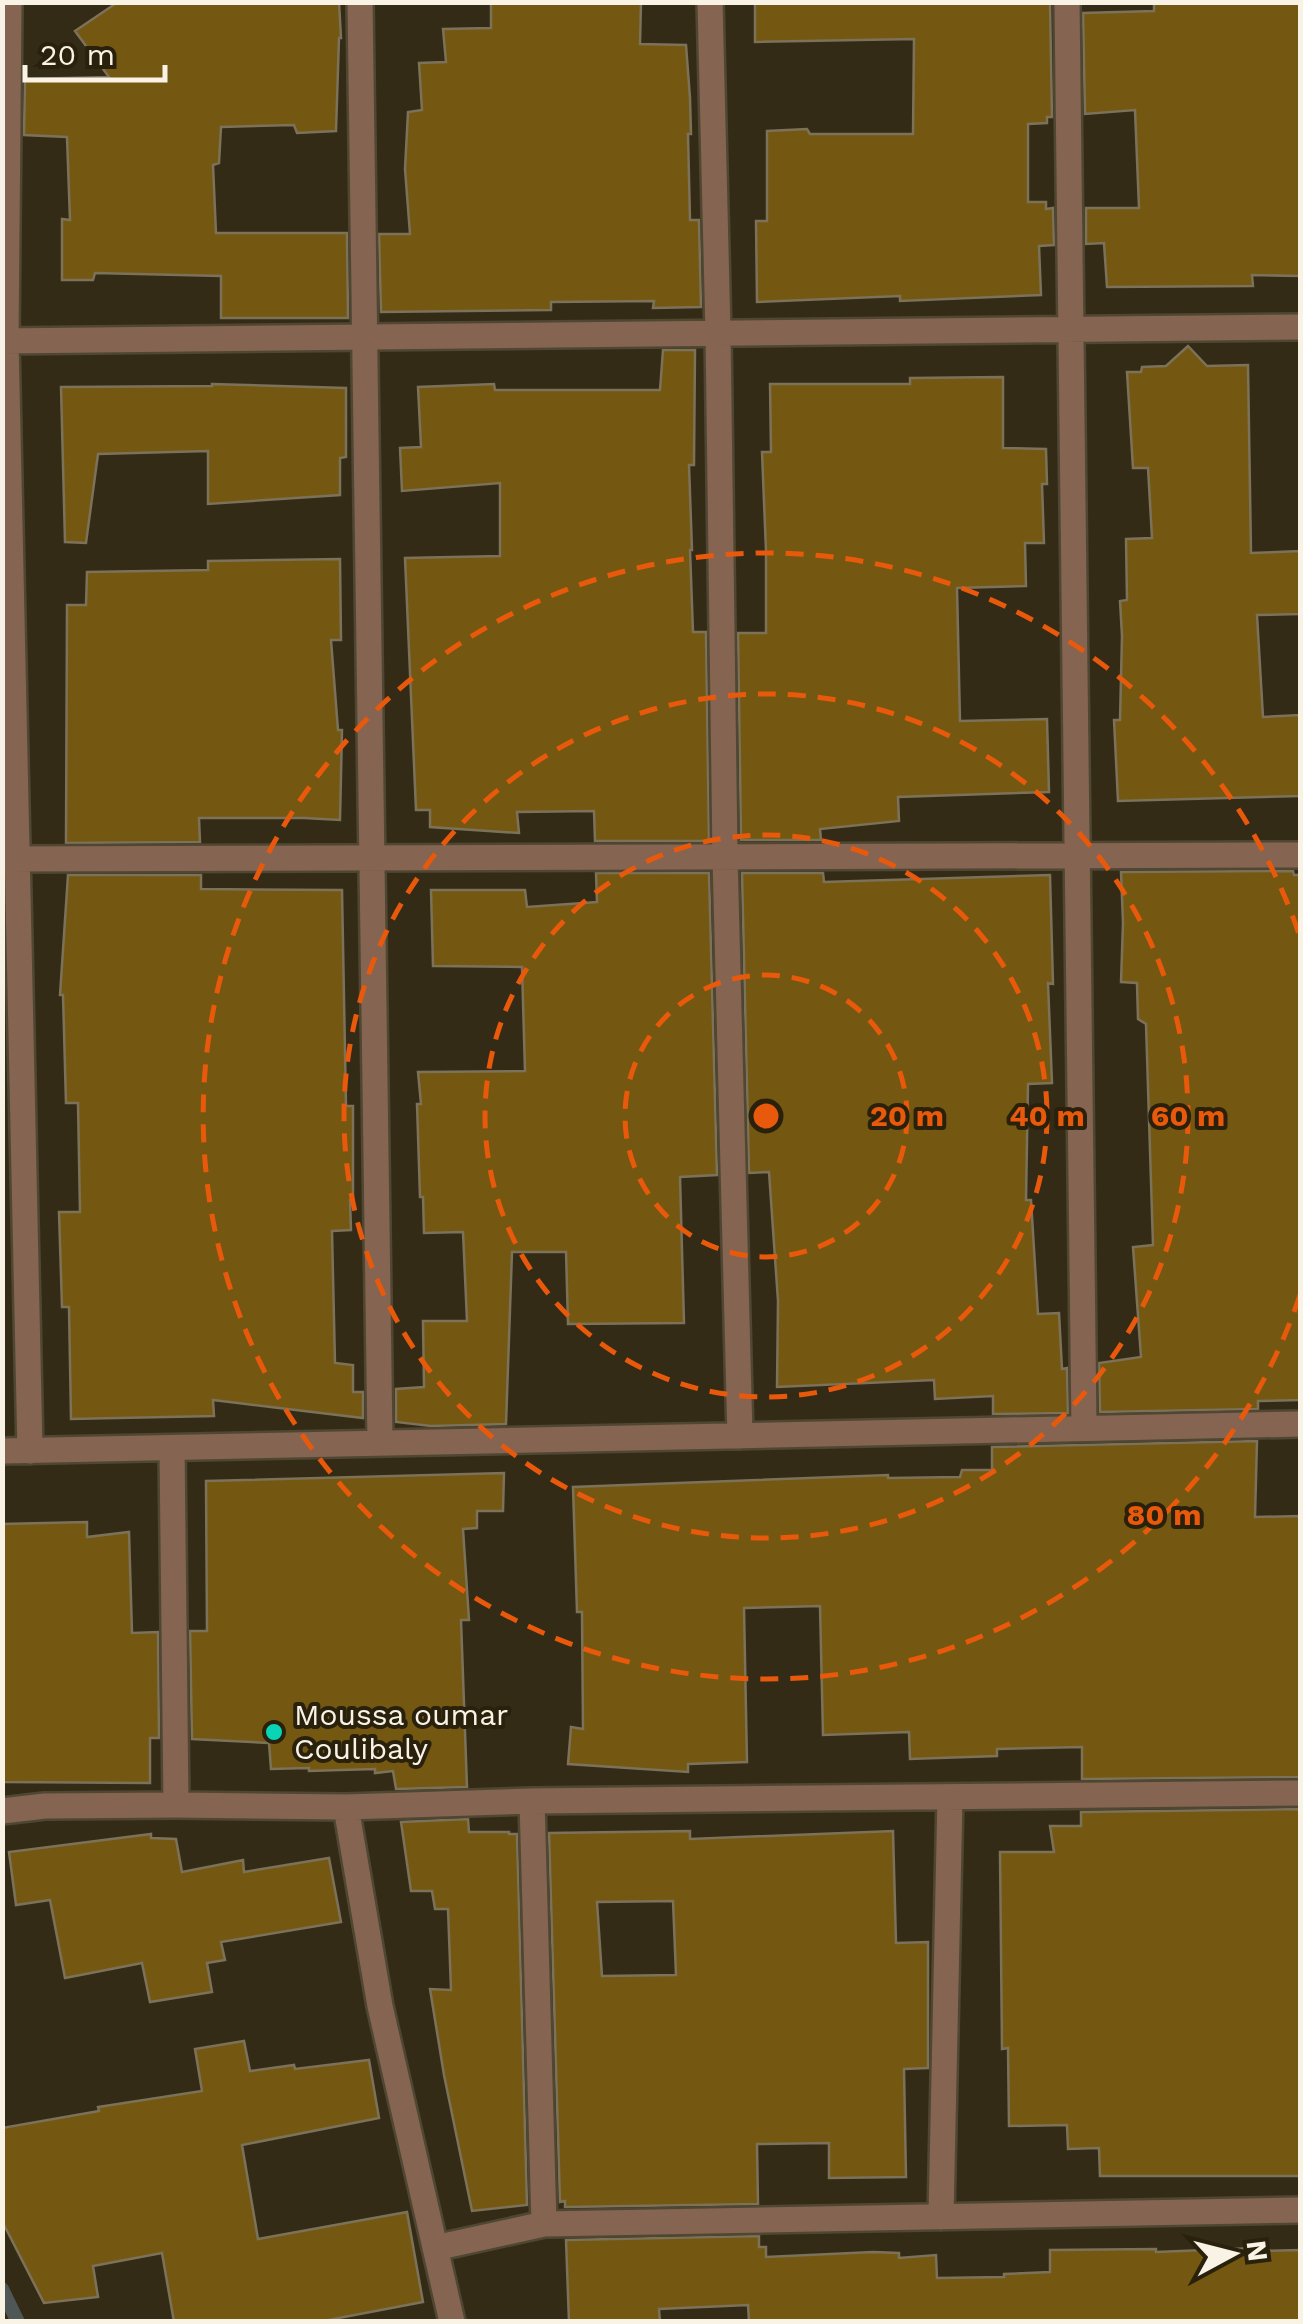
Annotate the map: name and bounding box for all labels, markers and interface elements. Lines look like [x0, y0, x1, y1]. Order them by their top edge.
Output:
scale bar [25, 20, 165, 82]
text: 20 m [40, 37, 115, 72]
centre of rings [748, 1098, 784, 1134]
text: 20 m [870, 1098, 944, 1133]
text: 40 m [1009, 1098, 1085, 1133]
text: 60 m [1151, 1098, 1225, 1133]
text: 80 m [1127, 1497, 1201, 1532]
place label: Moussa oumar Coulibaly [294, 1697, 508, 1766]
marker: Moussa oumar Coulibaly [263, 1721, 285, 1743]
north arrow [1183, 2204, 1283, 2304]
text: N [1240, 2239, 1275, 2263]

